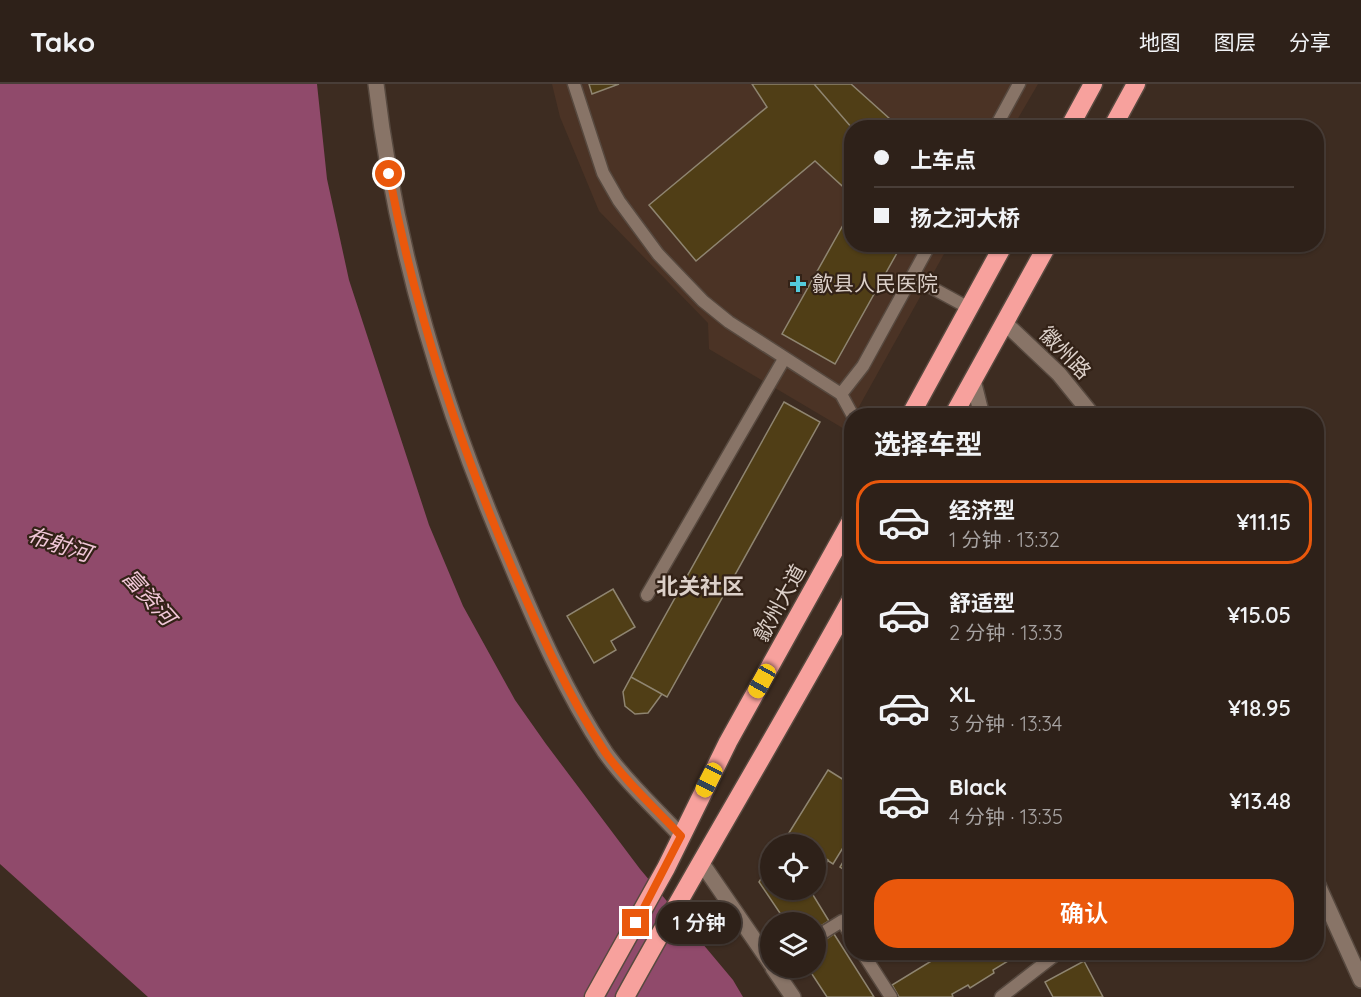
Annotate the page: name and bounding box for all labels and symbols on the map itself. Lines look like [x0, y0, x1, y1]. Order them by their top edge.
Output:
route start [375, 160, 402, 187]
place label: 歙县人民医院 [812, 270, 938, 296]
marker: 歙县人民医院 [789, 275, 807, 293]
street label: 徽州路 [1034, 321, 1097, 384]
water label: 布射河 [23, 520, 99, 569]
street label: 歙州大道 [747, 559, 811, 646]
water label: 富资河 [117, 563, 184, 634]
district label: 北关社区 [656, 572, 744, 600]
car [745, 661, 779, 701]
car [693, 760, 725, 800]
callout: 1 分钟 [657, 902, 741, 944]
route end [622, 909, 649, 936]

